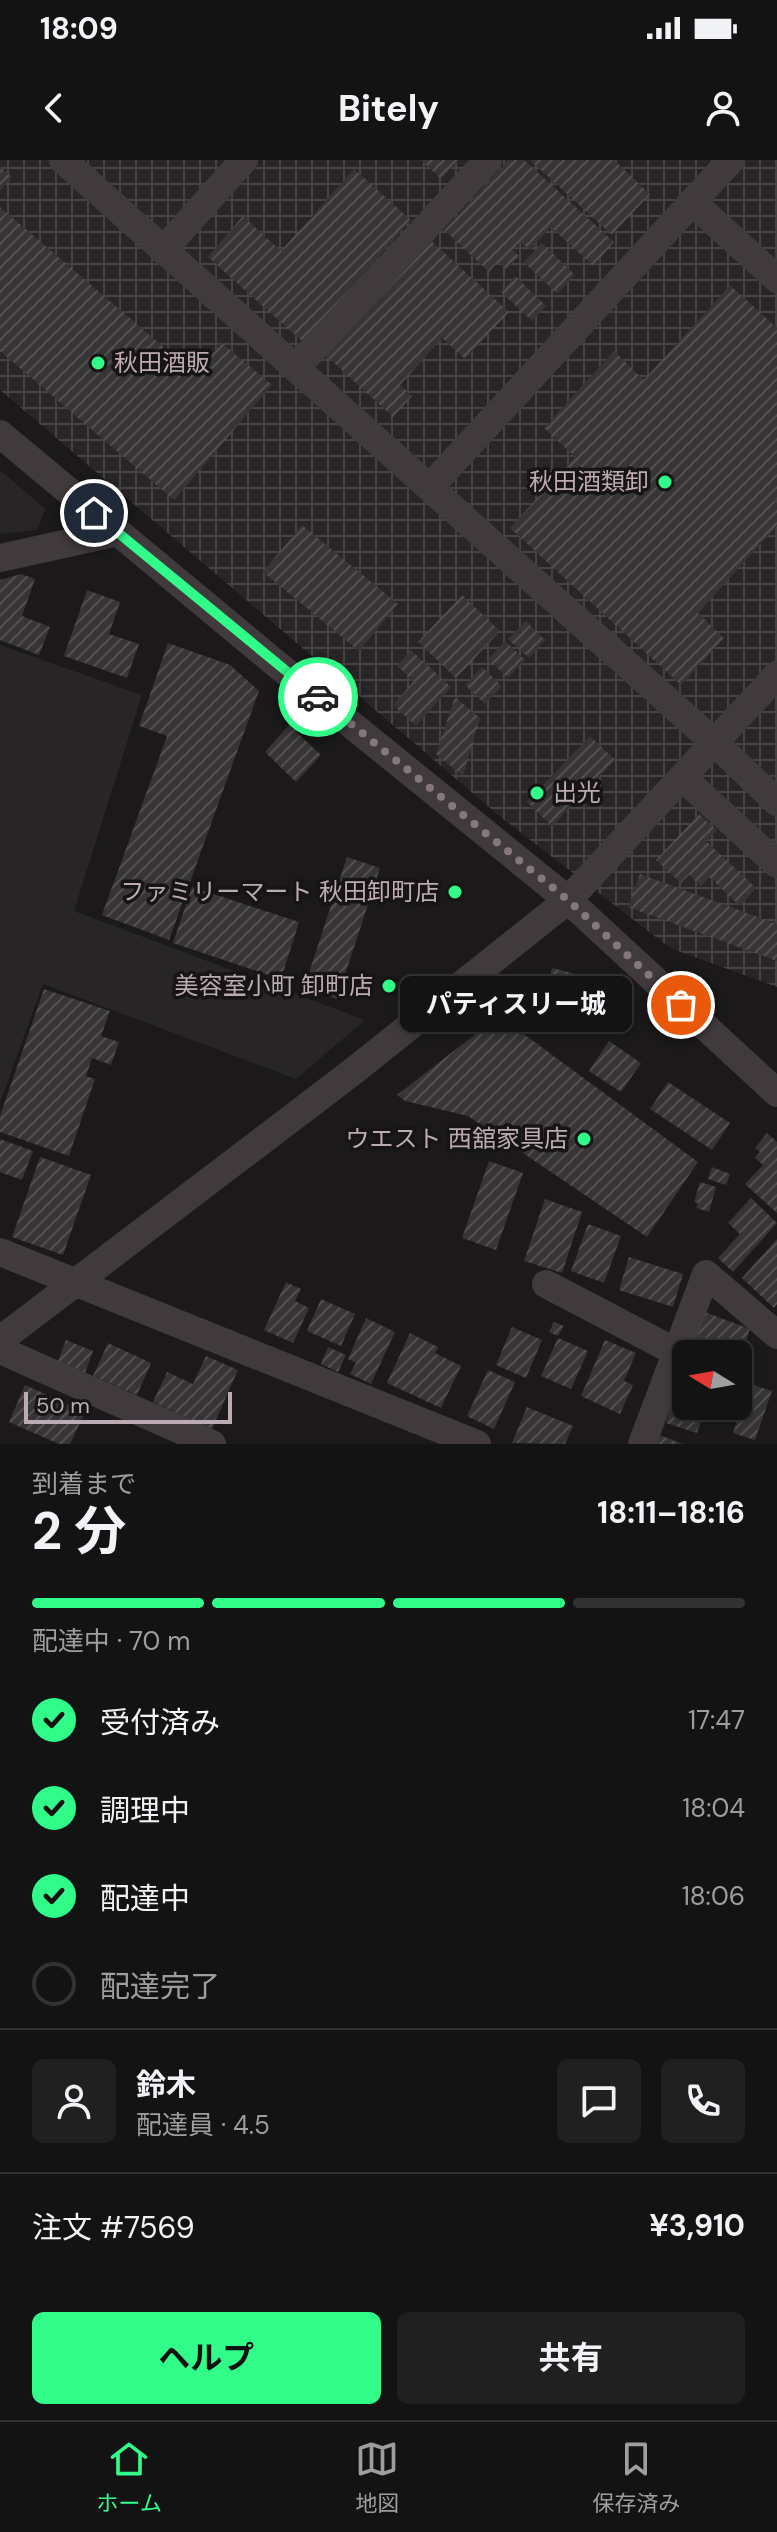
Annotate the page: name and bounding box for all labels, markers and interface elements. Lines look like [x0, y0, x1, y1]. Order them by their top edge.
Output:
text: 18:09 [40, 9, 118, 48]
text: Bitely [338, 85, 439, 132]
icon: back [32, 86, 76, 130]
icon: person [701, 86, 745, 130]
place label: 秋田酒販 [114, 347, 210, 378]
marker: 秋田酒販 [89, 354, 107, 372]
place label: 秋田酒類卸 [529, 466, 649, 497]
marker: 秋田酒類卸 [656, 473, 674, 491]
pin [60, 479, 128, 547]
icon: home [72, 491, 116, 535]
courier [278, 657, 358, 737]
icon: car [296, 675, 340, 719]
place label: 出光 [553, 777, 601, 808]
marker: 出光 [528, 784, 546, 802]
place label: ファミリーマート 秋田卸町店 [121, 876, 439, 907]
marker: ファミリーマート 秋田卸町店 [446, 883, 464, 901]
place label: 美容室小町 卸町店 [175, 970, 373, 1001]
pin [647, 971, 715, 1039]
marker: 美容室小町 卸町店 [380, 977, 398, 995]
callout: パティスリー城 [401, 977, 633, 1033]
icon: bag [659, 983, 703, 1027]
text: パティスリー城 [426, 987, 606, 1021]
place label: ウエスト 西舘家具店 [346, 1123, 568, 1154]
marker: ウエスト 西舘家具店 [575, 1130, 593, 1148]
north arrow [672, 1340, 752, 1420]
map controls [672, 1340, 752, 1420]
scale bar [24, 1388, 232, 1424]
text: 50 m [36, 1391, 90, 1420]
text: 到着まで [32, 1467, 136, 1501]
text: 18:11–18:16 [597, 1493, 745, 1532]
text: 2 分 [32, 1497, 126, 1565]
text: 配達中 · 70 m [32, 1624, 190, 1658]
icon: check [32, 1698, 76, 1742]
text: 受付済み [100, 1703, 220, 1742]
text: 17:47 [688, 1703, 745, 1737]
icon: check [32, 1786, 76, 1830]
text: 調理中 [100, 1791, 190, 1830]
text: 18:04 [682, 1791, 745, 1825]
icon: check [32, 1874, 76, 1918]
text: 配達中 [100, 1879, 190, 1918]
text: 18:06 [682, 1879, 745, 1913]
text: 配達完了 [100, 1967, 220, 2006]
button: person [32, 2059, 116, 2143]
button: chat [557, 2059, 641, 2143]
button: phone [661, 2059, 745, 2143]
text: 鈴木 [136, 2065, 196, 2104]
text: 配達員 · 4.5 [136, 2108, 270, 2142]
text: ¥3,910 [649, 2206, 745, 2245]
text: 注文 #7569 [32, 2208, 195, 2247]
button: ヘルプ [32, 2312, 381, 2404]
button: 共有 [397, 2312, 745, 2404]
tab: ホーム [97, 2437, 162, 2518]
tab: 地図 [355, 2437, 399, 2518]
tab: 保存済み [592, 2437, 680, 2518]

